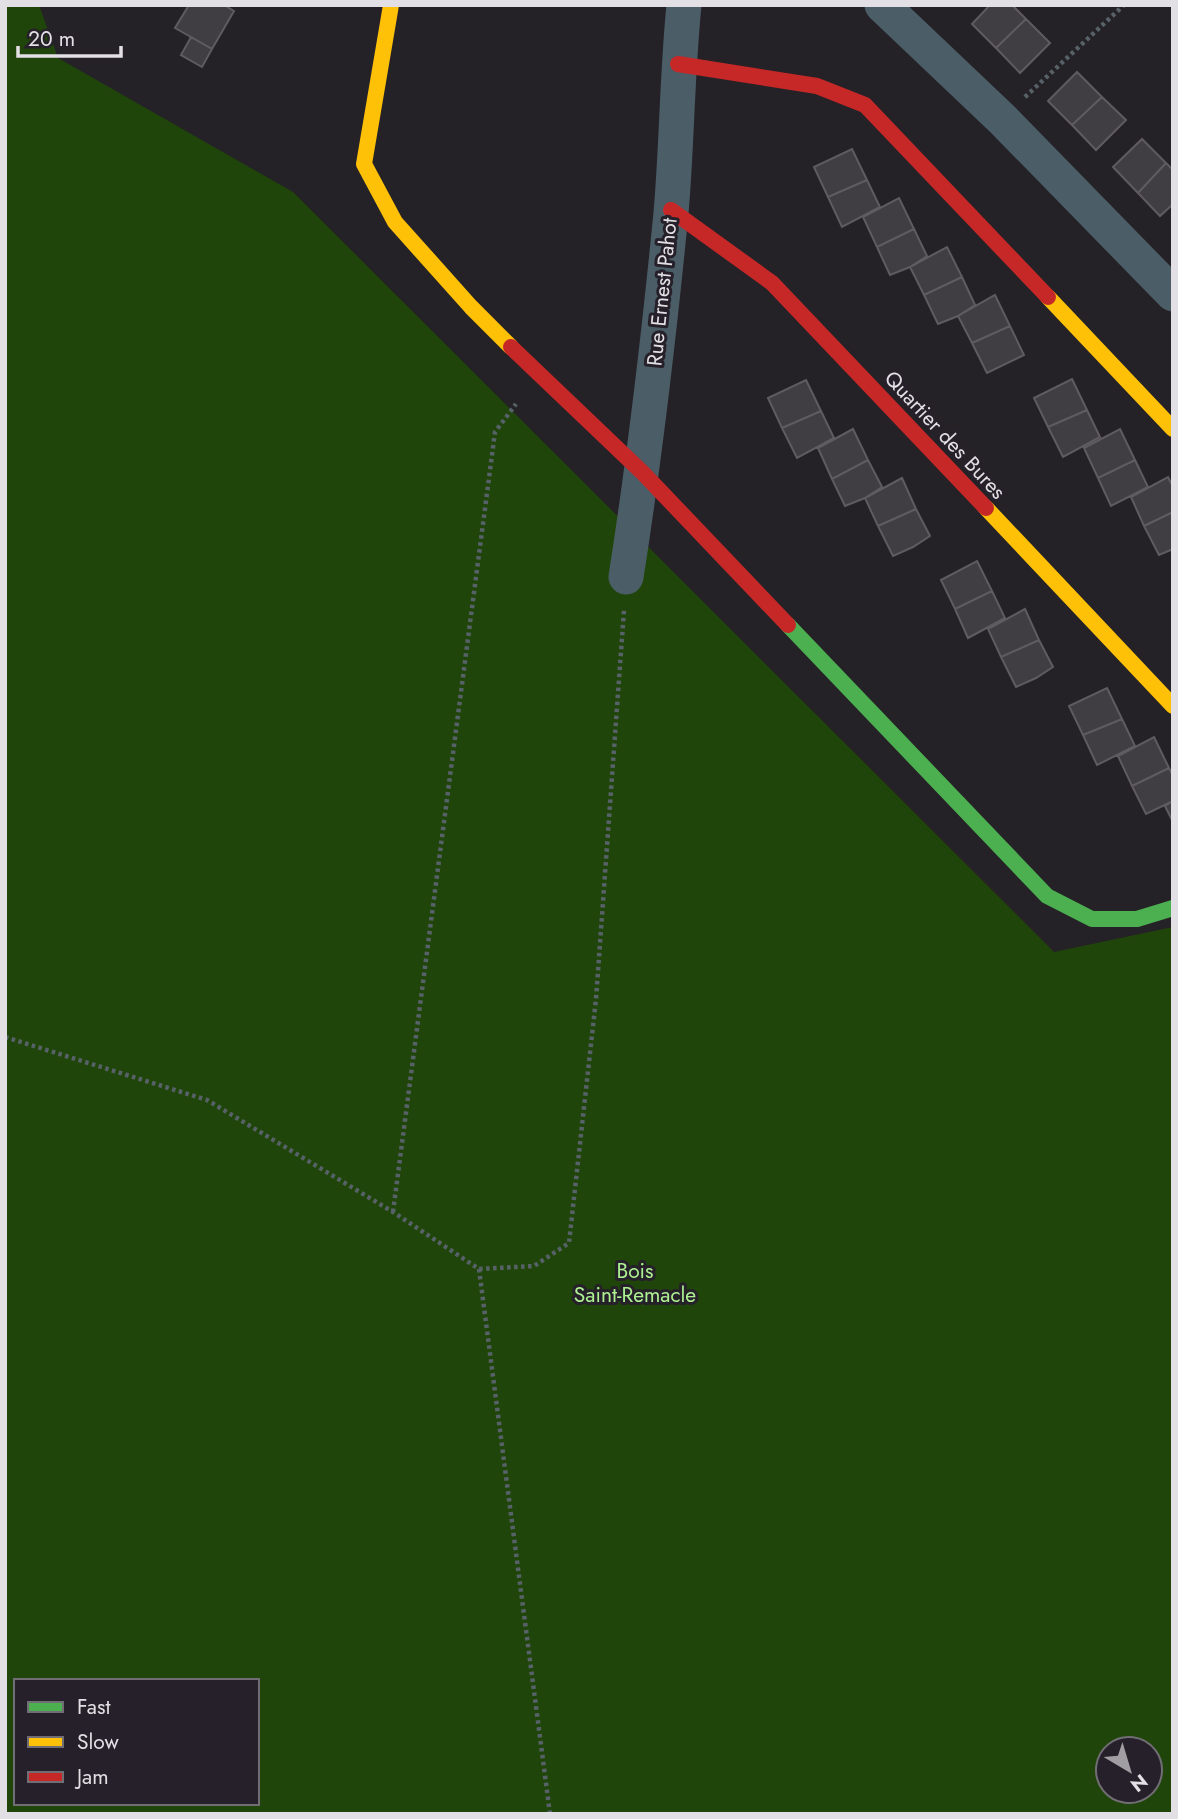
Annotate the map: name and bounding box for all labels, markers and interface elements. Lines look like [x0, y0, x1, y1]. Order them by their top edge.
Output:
scale bar [18, 14, 121, 58]
text: 20 m [28, 24, 75, 54]
street label: Rue Ernest Pahot [639, 216, 685, 368]
street label: Quartier des Bures [877, 364, 1013, 506]
park label: Bois Saint-Remacle [574, 1256, 696, 1310]
legend [14, 1679, 259, 1805]
text: Fast [77, 1692, 110, 1722]
text: Slow [77, 1727, 119, 1757]
north arrow [1094, 1735, 1164, 1805]
text: Jam [74, 1762, 109, 1792]
text: N [1125, 1768, 1153, 1798]

